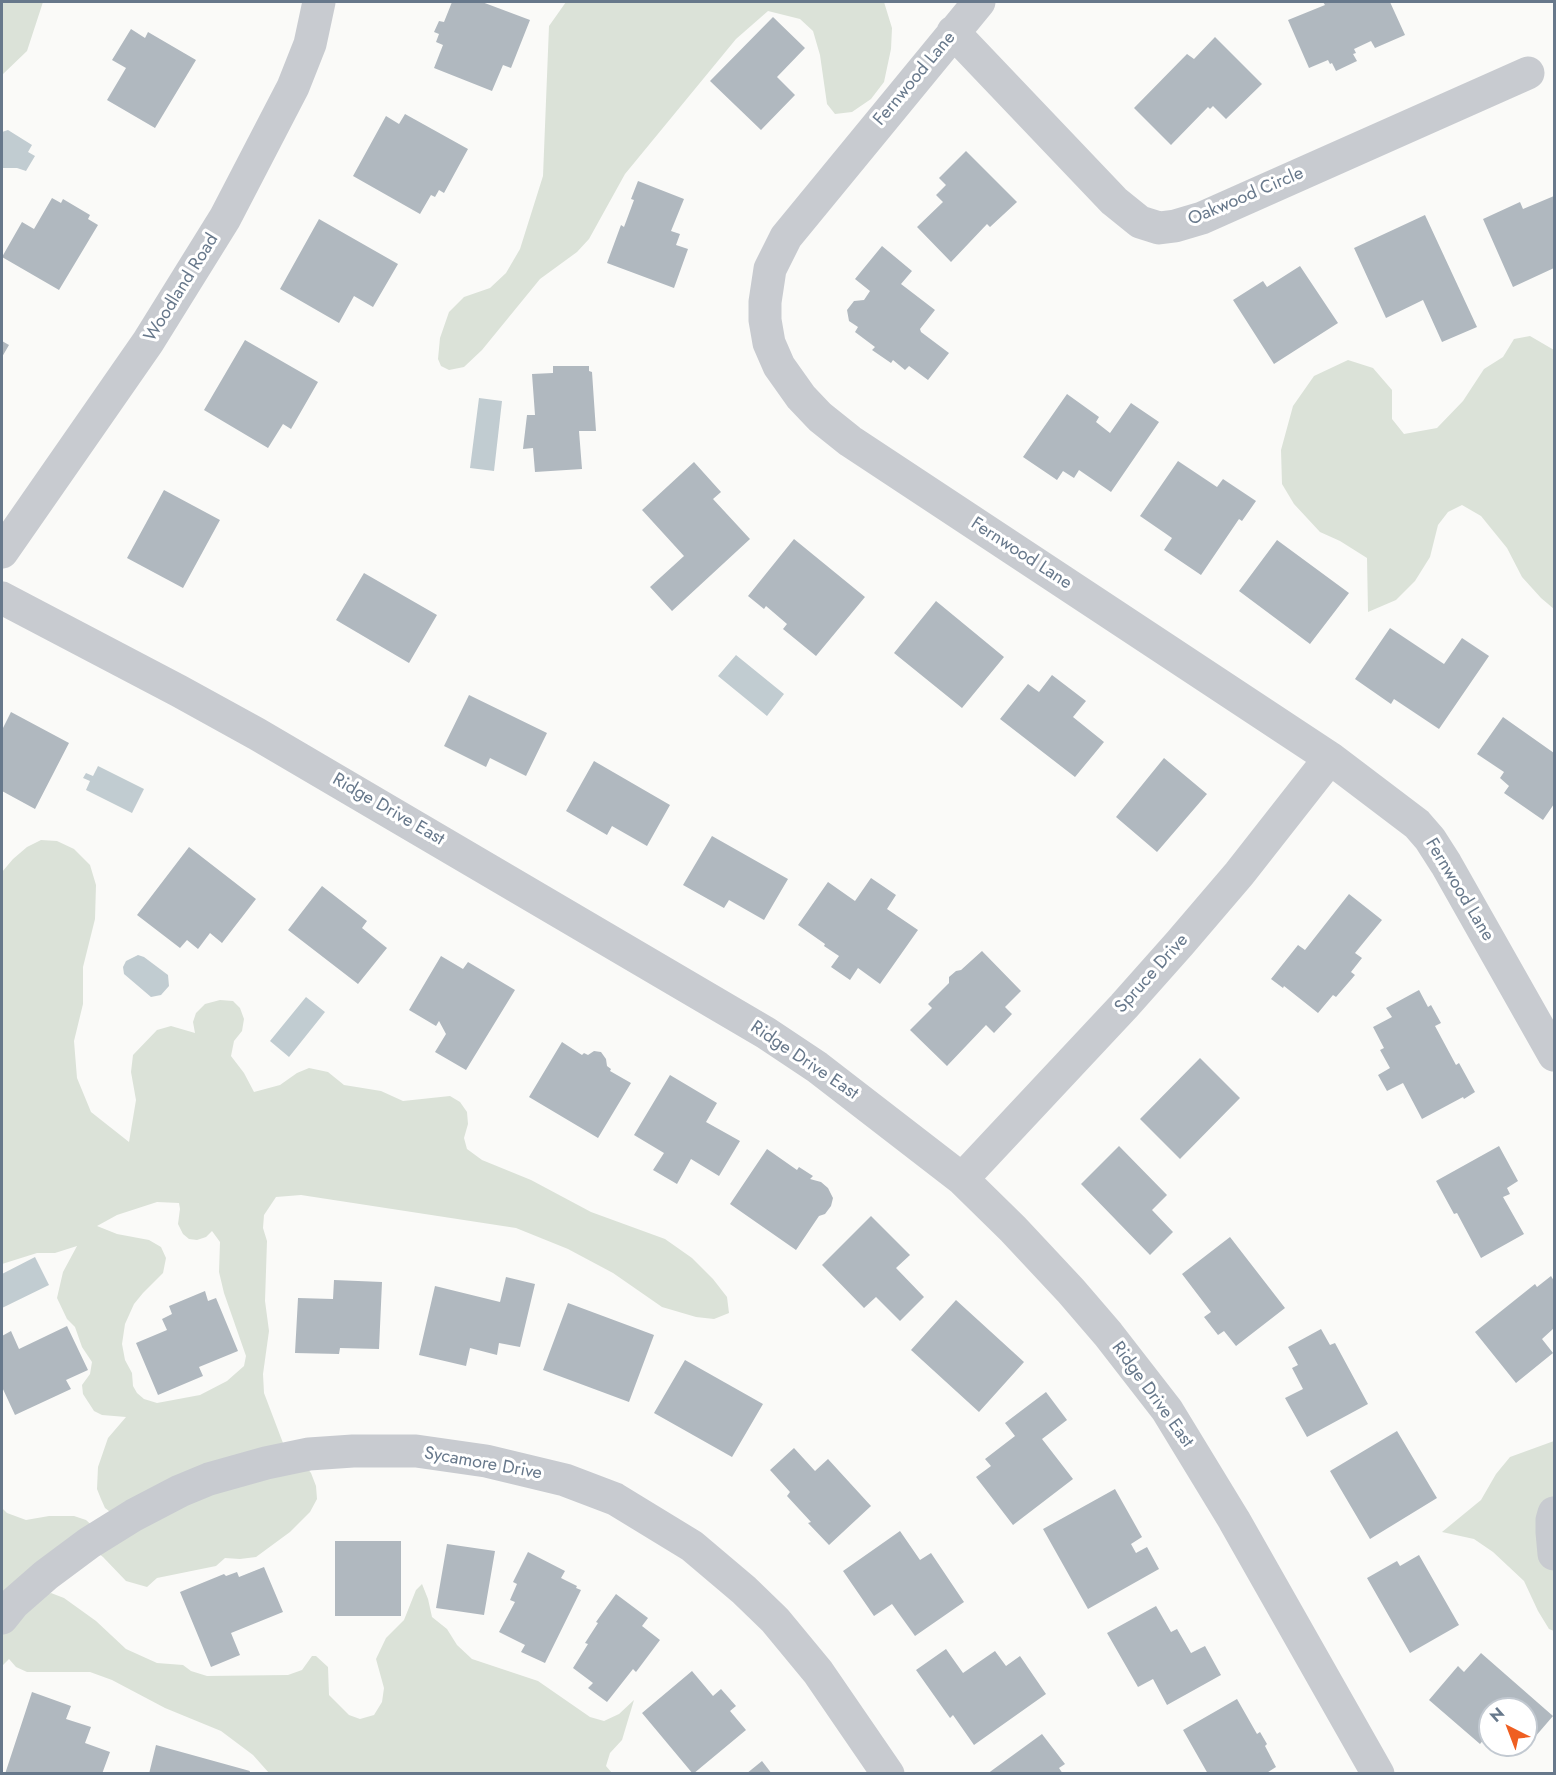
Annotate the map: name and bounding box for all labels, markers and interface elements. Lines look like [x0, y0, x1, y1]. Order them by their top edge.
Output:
street label: Fernwood Lane [869, 28, 961, 130]
street label: Oakwood Circle [1185, 163, 1307, 231]
street label: Woodland Road [140, 230, 224, 346]
street label: Fernwood Lane [966, 513, 1076, 595]
street label: Ridge Drive East [328, 769, 448, 851]
street label: Fernwood Lane [1420, 835, 1498, 945]
street label: Spruce Drive [1111, 930, 1193, 1018]
street label: Ridge Drive East [746, 1017, 862, 1105]
street label: Ridge Drive East [1106, 1338, 1198, 1452]
street label: Sycamore Drive [422, 1443, 544, 1485]
north arrow [1478, 1697, 1538, 1757]
text: N [1485, 1702, 1509, 1728]

